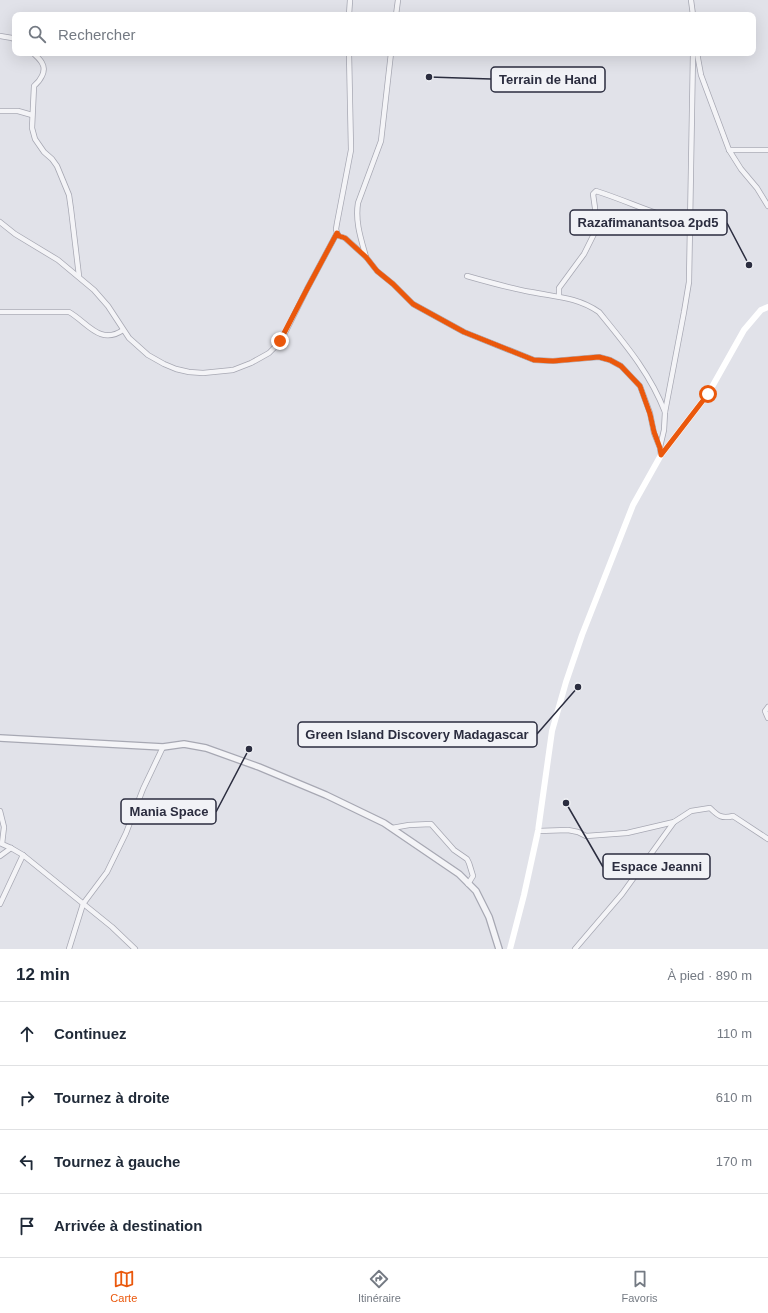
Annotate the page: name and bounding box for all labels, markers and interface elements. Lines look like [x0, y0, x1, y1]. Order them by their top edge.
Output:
search box [12, 12, 756, 56]
icon: search [26, 23, 48, 45]
text: Rechercher [58, 26, 136, 43]
callout: Terrain de Hand [491, 67, 605, 92]
text: Terrain de Hand [499, 72, 597, 87]
callout: Razafimanantsoa 2pd5 [570, 210, 727, 235]
text: Razafimanantsoa 2pd5 [578, 215, 718, 230]
route end [271, 332, 289, 350]
route start [699, 385, 717, 403]
callout: Green Island Discovery Madagascar [298, 722, 537, 747]
text: Green Island Discovery Madagascar [305, 727, 529, 742]
callout: Mania Space [121, 799, 216, 824]
text: Mania Space [130, 804, 208, 819]
callout: Espace Jeanni [603, 854, 710, 879]
text: Espace Jeanni [612, 859, 702, 874]
text: 12 min [16, 965, 70, 984]
text: À pied · 890 m [667, 968, 752, 983]
icon: ahead [16, 1023, 38, 1045]
text: Continuez [54, 1025, 127, 1042]
text: 110 m [717, 1026, 752, 1041]
icon: right [16, 1087, 38, 1109]
text: Tournez à droite [54, 1089, 170, 1106]
text: 610 m [716, 1090, 752, 1105]
icon: left [16, 1151, 38, 1173]
text: Tournez à gauche [54, 1153, 180, 1170]
text: 170 m [716, 1154, 752, 1169]
icon: arrive [16, 1215, 38, 1237]
text: Arrivée à destination [54, 1217, 202, 1234]
tab: Carte [110, 1268, 137, 1304]
tab: Itinéraire [358, 1268, 401, 1304]
tab: Favoris [622, 1268, 658, 1304]

